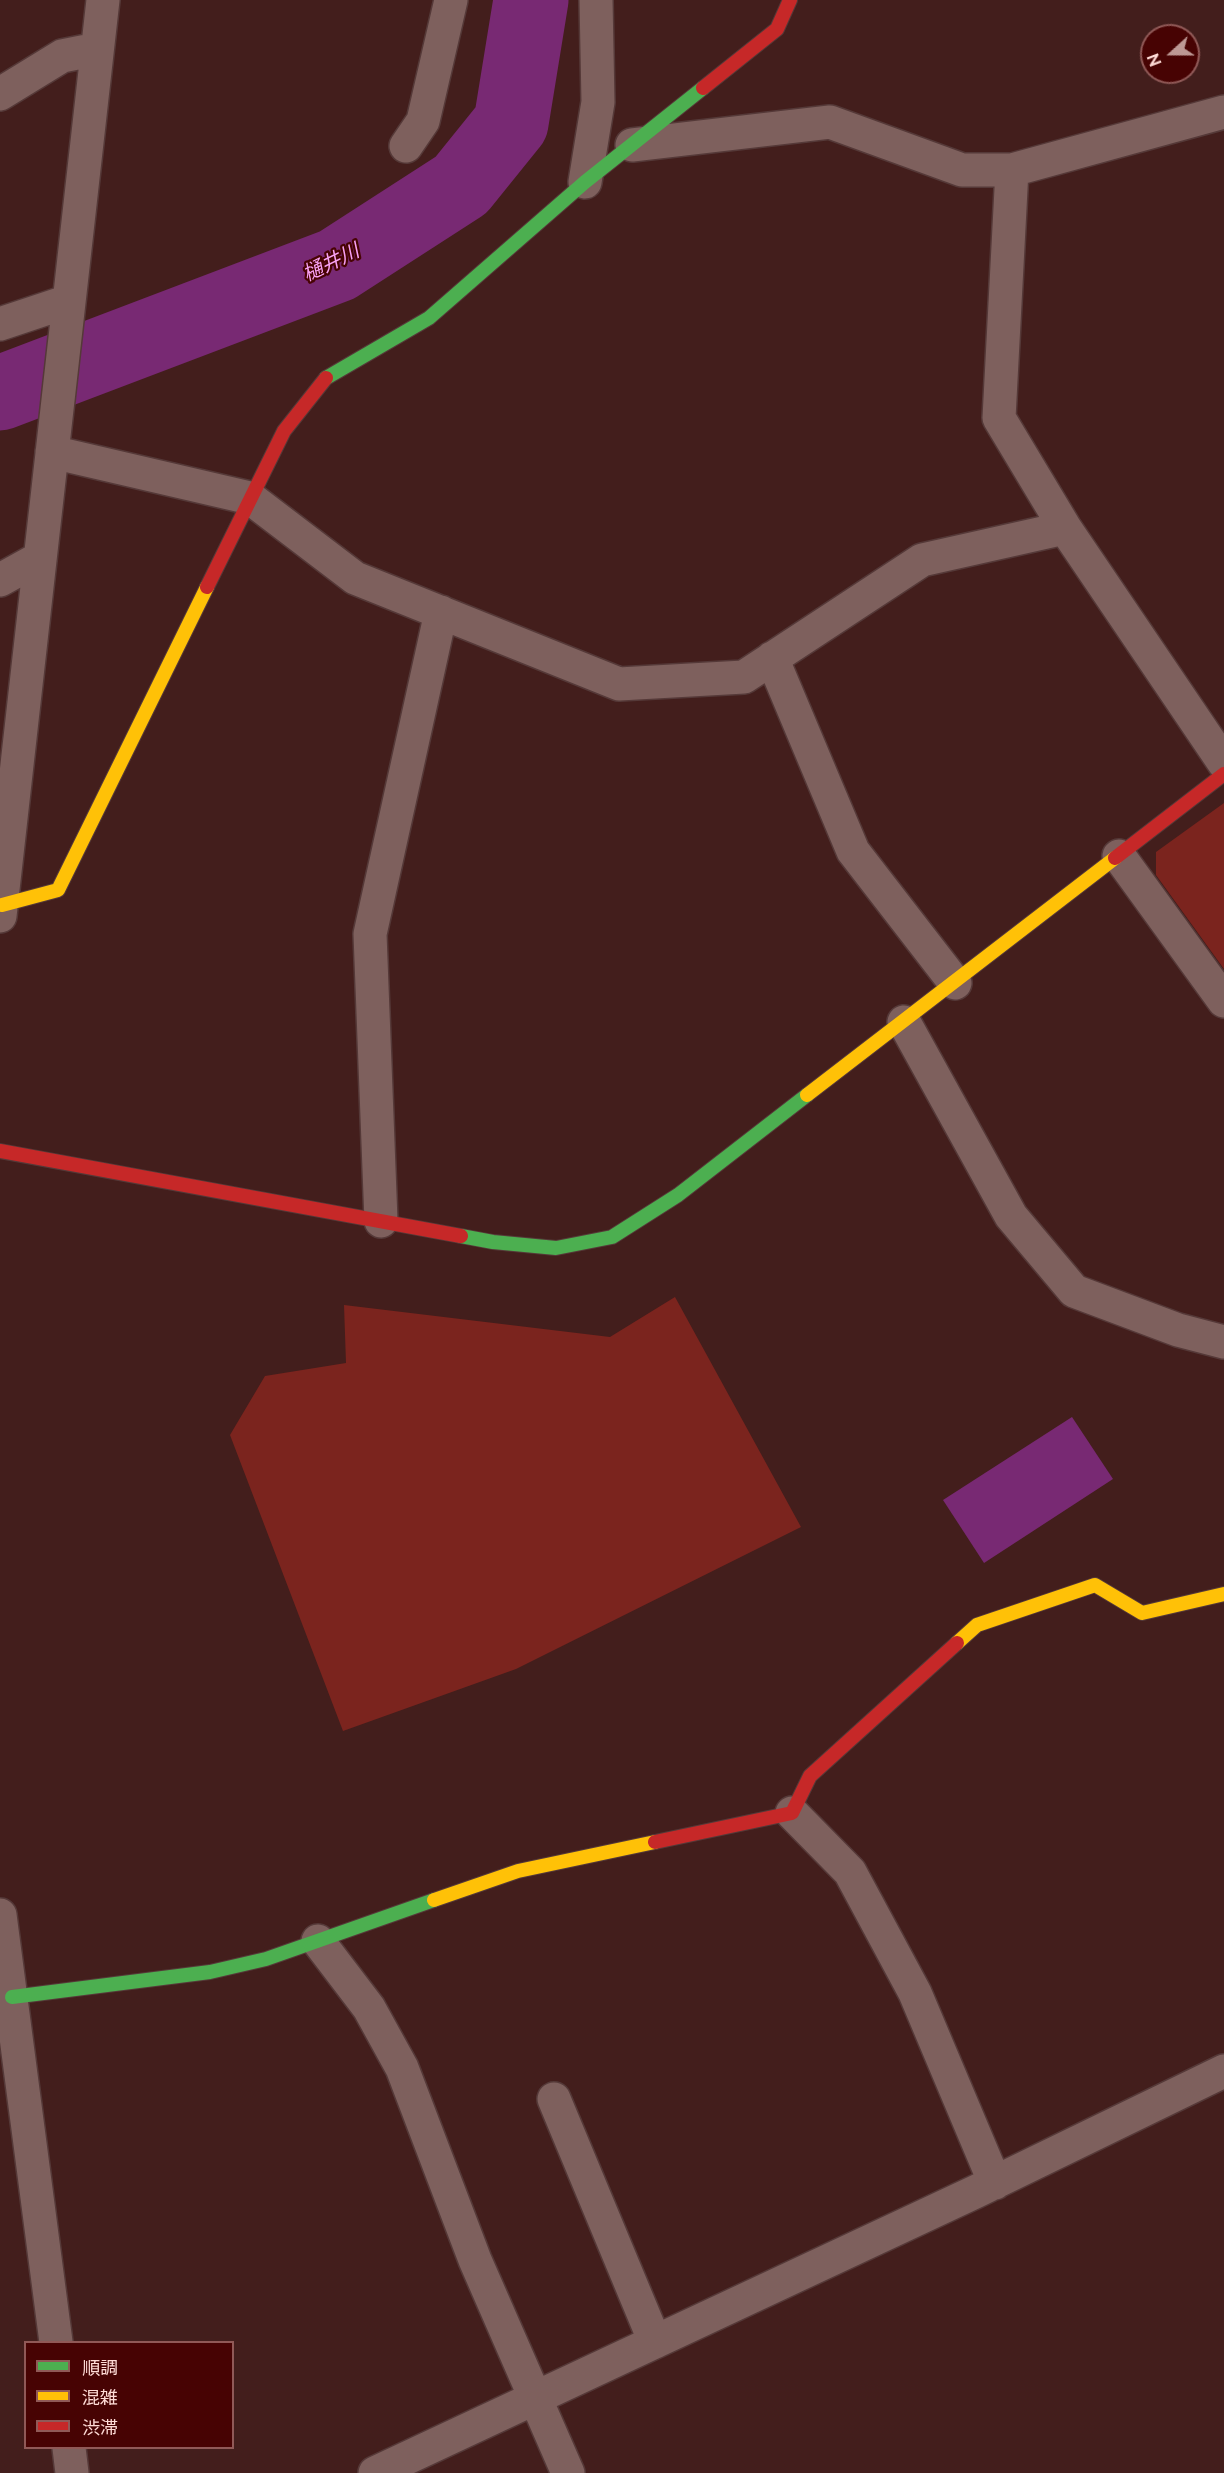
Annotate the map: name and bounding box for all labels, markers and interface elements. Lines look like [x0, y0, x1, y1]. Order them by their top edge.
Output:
north arrow [1140, 24, 1200, 84]
text: N [1144, 51, 1166, 69]
water label: 樋井川 [299, 239, 363, 287]
legend [24, 2341, 234, 2449]
text: 順調 [82, 2357, 118, 2378]
text: 混雑 [82, 2387, 118, 2408]
text: 渋滞 [82, 2417, 118, 2438]

